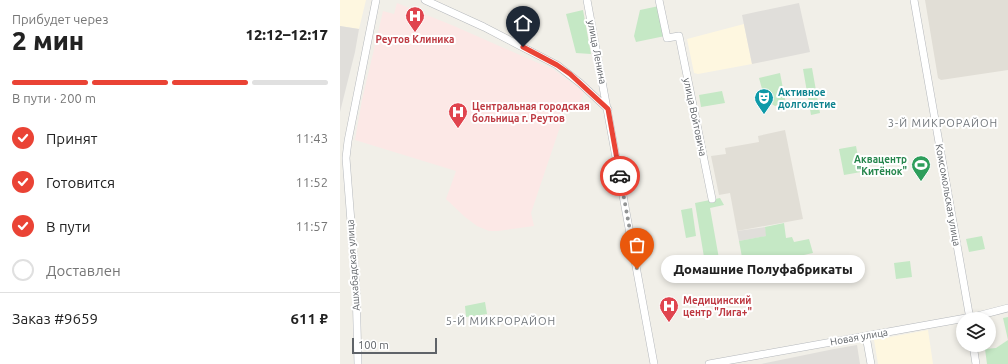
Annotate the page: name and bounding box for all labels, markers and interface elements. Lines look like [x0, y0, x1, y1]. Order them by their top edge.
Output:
hospital icon: Реутов Клиника [404, 5, 426, 33]
pin [506, 6, 540, 47]
text: Прибудет через [12, 12, 109, 26]
icon: home [512, 12, 534, 34]
street label: улица Ленина [585, 19, 609, 85]
text: 2 мин [12, 26, 84, 55]
text: 12:12–12:17 [245, 26, 328, 43]
place label: Реутов Клиника [375, 34, 455, 45]
street label: улица Войтовича [681, 77, 709, 157]
theatre icon: Активное долголетие [753, 87, 775, 115]
place label: Активное долголетие [778, 87, 836, 110]
text: В пути · 200 m [12, 91, 96, 105]
hospital icon: Центральная городская больница г. Реутов [447, 101, 469, 129]
place label: Центральная городская больница г. Реутов [472, 101, 590, 124]
district label: 3-Й МИКРОРАЙОН [888, 117, 998, 129]
icon: check [12, 127, 34, 149]
text: Принят [46, 130, 98, 147]
text: 11:43 [295, 131, 328, 145]
street label: Комсомольская улица [934, 143, 962, 247]
place label: Аквацентр "Китёнок" [854, 154, 907, 177]
sports icon: Аквацентр "Китёнок" [910, 154, 932, 182]
courier [600, 156, 640, 196]
icon: car [609, 165, 631, 187]
icon: check [12, 171, 34, 193]
text: Готовится [46, 174, 115, 191]
text: 11:52 [295, 175, 328, 189]
icon: check [12, 215, 34, 237]
text: В пути [46, 218, 91, 235]
text: 11:57 [295, 219, 328, 233]
street label: Ашхабадская улица [344, 219, 362, 311]
pin [620, 228, 654, 269]
icon: bag [626, 234, 648, 256]
callout: Домашние Полуфабрикаты [661, 255, 865, 283]
text: Доставлен [46, 262, 121, 279]
text: Домашние Полуфабрикаты [673, 262, 853, 276]
hospital icon: Медицинский центр "Лига+" [658, 295, 680, 323]
place label: Медицинский центр "Лига+" [683, 295, 752, 318]
text: Заказ #9659 [12, 310, 98, 327]
text: 611 ₽ [291, 310, 328, 327]
map controls [956, 312, 996, 352]
button: layers [956, 312, 996, 352]
district label: 5-Й МИКРОРАЙОН [446, 315, 556, 327]
street label: Новая улица [829, 327, 889, 347]
scale bar [352, 336, 437, 355]
text: 100 m [358, 339, 389, 351]

